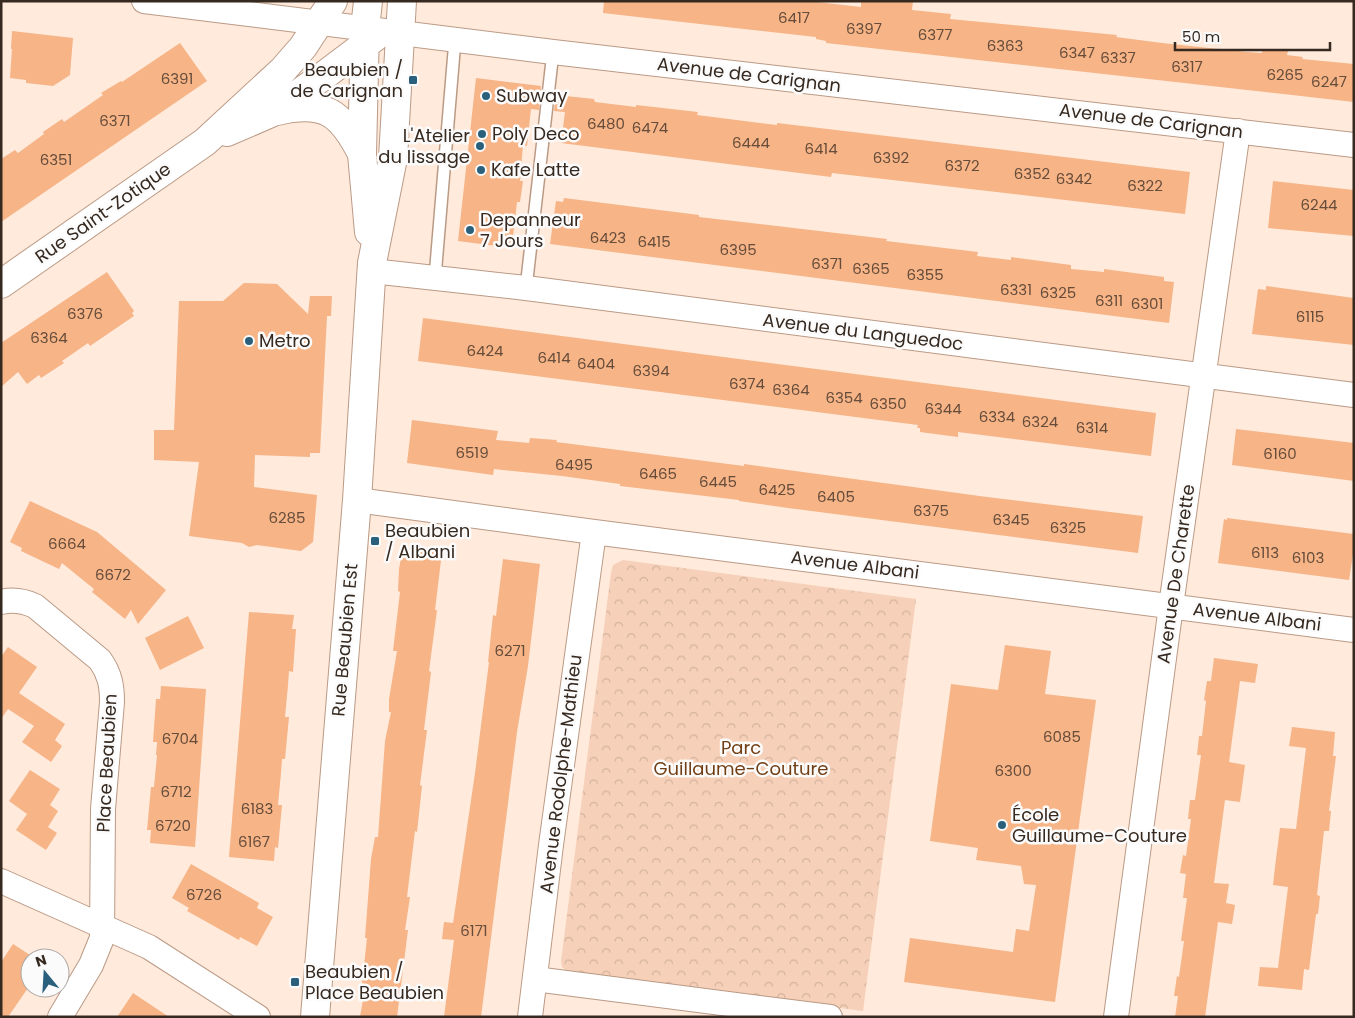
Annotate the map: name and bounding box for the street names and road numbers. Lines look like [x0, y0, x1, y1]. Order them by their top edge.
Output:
street label: Avenue de Carignan [656, 51, 842, 98]
street label: Avenue de Carignan [1058, 97, 1244, 144]
street label: Rue Saint-Zotique [30, 156, 176, 269]
street label: Avenue du Languedoc [761, 307, 965, 356]
street label: Avenue De Charette [1151, 483, 1200, 665]
street label: Avenue Albani [789, 544, 921, 585]
street label: Rue Beaubien Est [325, 562, 364, 718]
street label: Avenue Albani [1191, 596, 1323, 637]
street label: Avenue Rodolphe-Mathieu [533, 653, 588, 895]
street label: Place Beaubien [90, 693, 123, 833]

